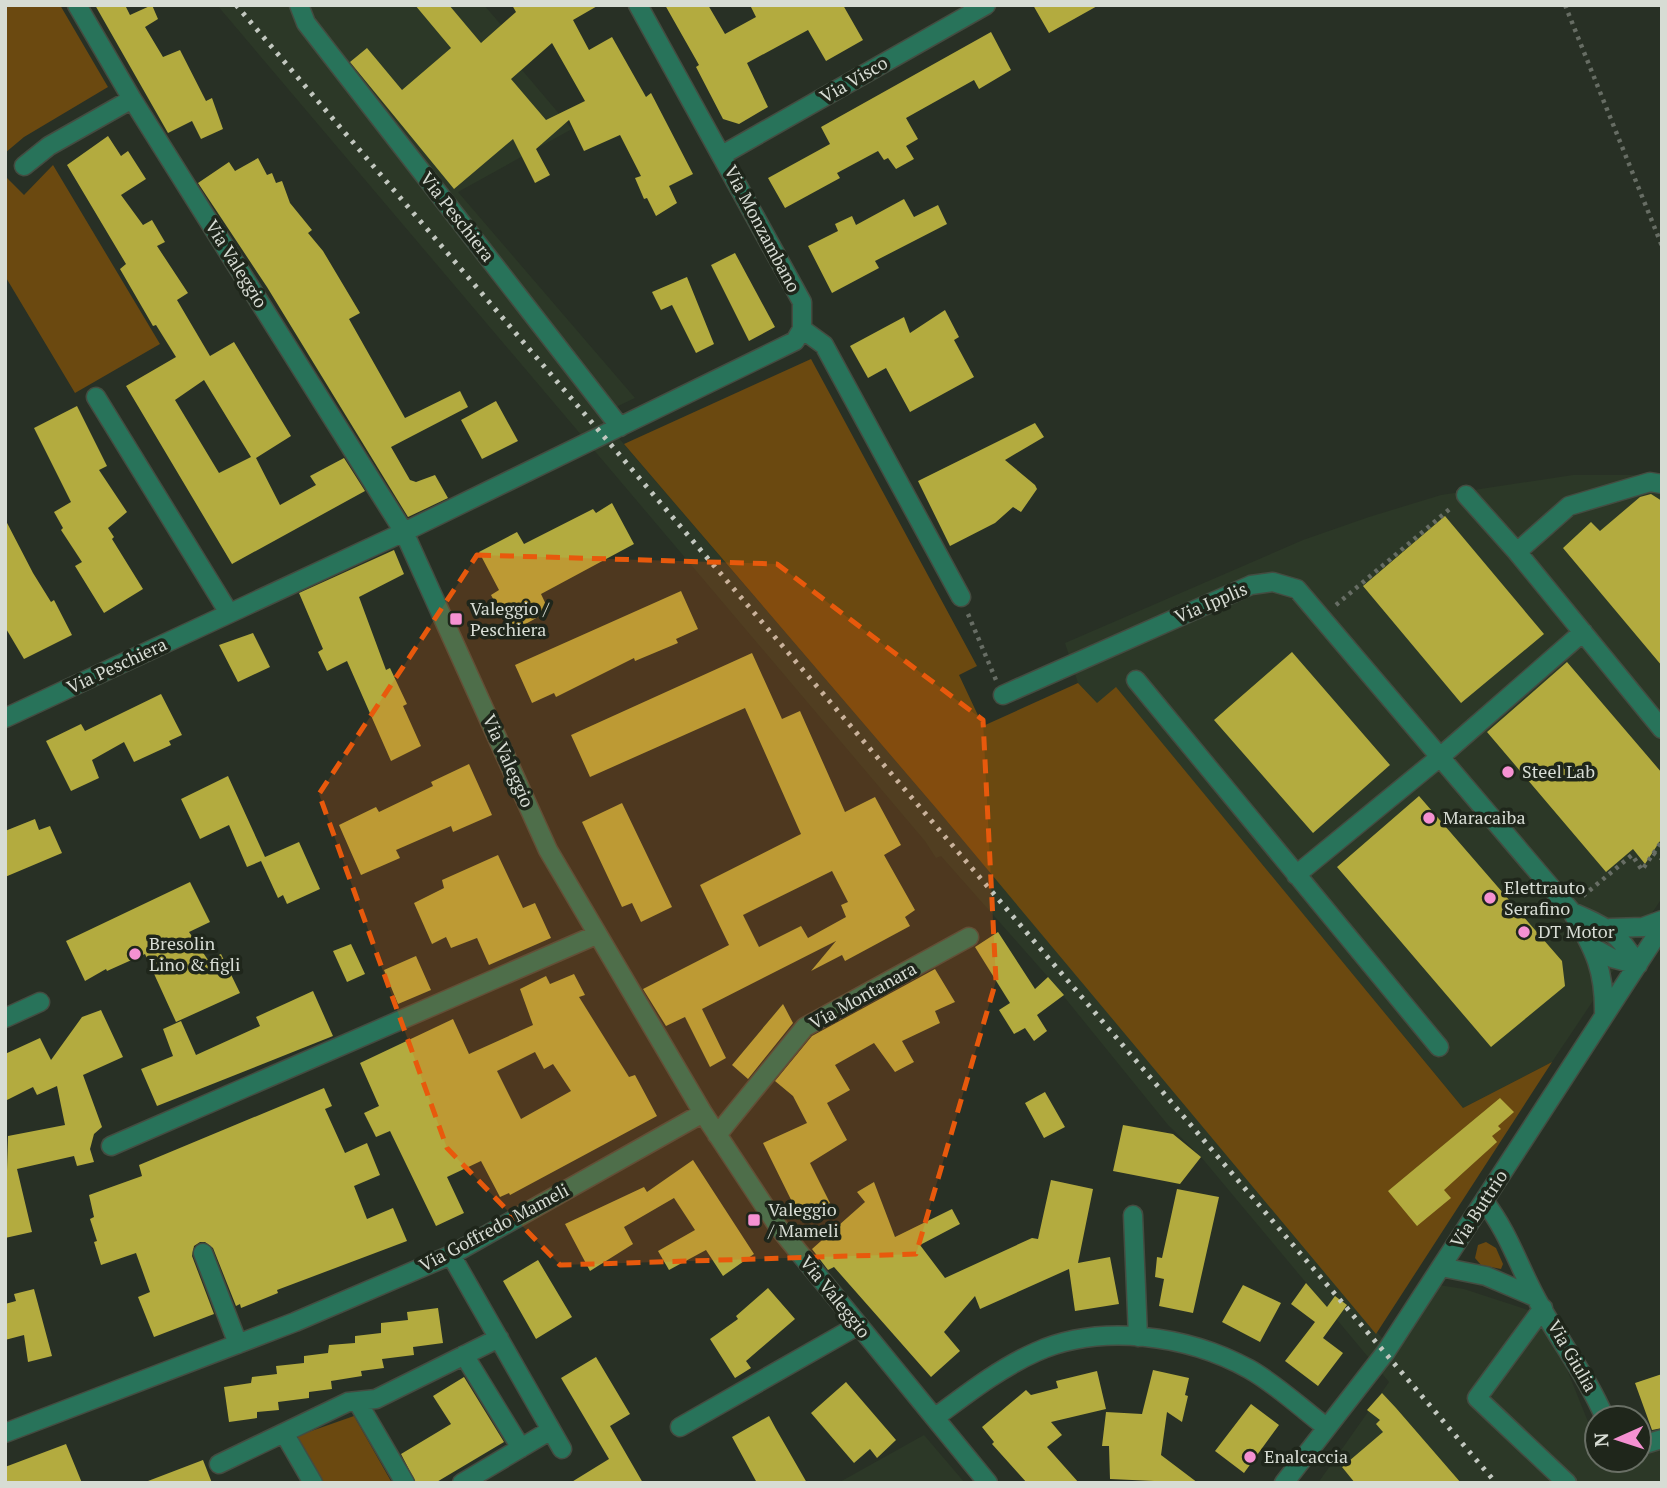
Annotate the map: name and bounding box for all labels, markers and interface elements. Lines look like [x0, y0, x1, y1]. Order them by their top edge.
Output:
street label: Via Visco [815, 50, 892, 108]
street label: Via Monzambano [719, 161, 806, 296]
street label: Via Peschiera [415, 167, 500, 266]
street label: Via Valeggio [200, 215, 273, 312]
street label: Via Ipplis [1171, 576, 1251, 628]
place label: Valeggio / Peschiera [470, 596, 550, 641]
marker: Valeggio / Peschiera [448, 611, 464, 627]
street label: Via Peschiera [63, 631, 170, 699]
street label: Via Valeggio [478, 710, 540, 811]
place label: Steel Lab [1522, 759, 1595, 783]
marker: Steel Lab [1500, 764, 1516, 780]
place label: Maracaiba [1443, 805, 1526, 829]
marker: Maracaiba [1421, 810, 1437, 826]
place label: Elettrauto Serafino [1504, 875, 1585, 920]
marker: Elettrauto Serafino [1482, 890, 1498, 906]
place label: DT Motor [1538, 919, 1615, 943]
marker: DT Motor [1516, 924, 1532, 940]
place label: Bresolin Lino & figli [149, 931, 240, 976]
marker: Bresolin Lino & figli [127, 946, 143, 962]
street label: Via Montanara [805, 956, 920, 1034]
street label: Via Buttrio [1444, 1165, 1512, 1252]
street label: Via Goffredo Mameli [415, 1177, 573, 1277]
place label: Valeggio / Mameli [767, 1197, 839, 1242]
marker: Valeggio / Mameli [746, 1212, 762, 1228]
street label: Via Valeggio [795, 1250, 876, 1343]
street label: Via Giulia [1543, 1315, 1603, 1396]
north arrow [1583, 1404, 1653, 1474]
text: N [1588, 1431, 1613, 1448]
place label: Enalcaccia [1264, 1444, 1348, 1468]
marker: Enalcaccia [1242, 1449, 1258, 1465]

